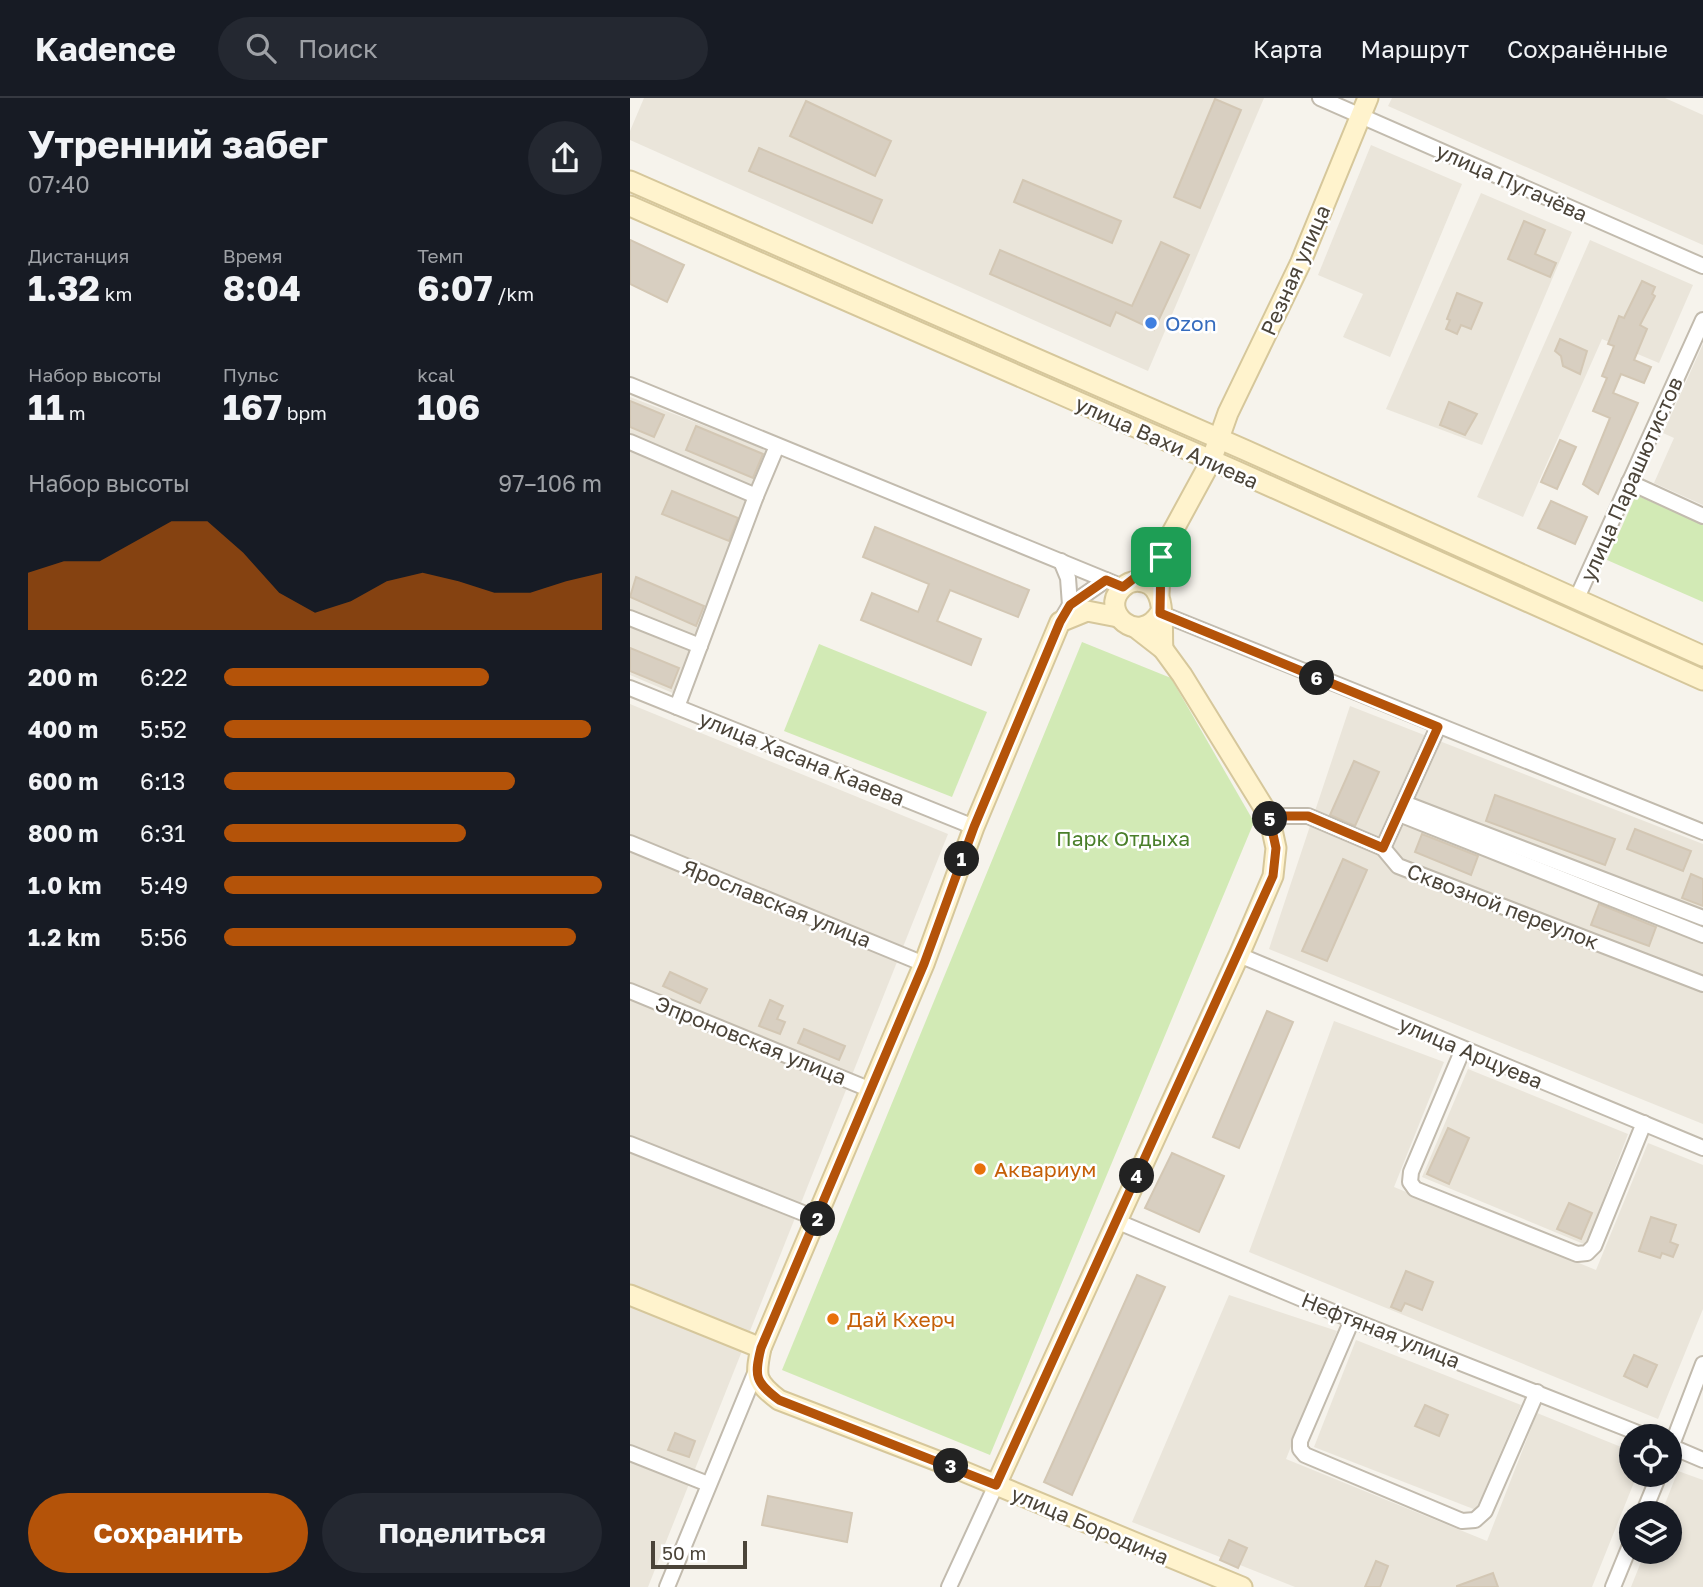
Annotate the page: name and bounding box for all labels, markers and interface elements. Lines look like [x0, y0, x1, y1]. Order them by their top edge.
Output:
search box [218, 17, 708, 80]
text: Kadence [35, 29, 176, 68]
icon: search [242, 29, 280, 67]
text: Поиск [298, 33, 378, 64]
text: Карта [1253, 34, 1323, 63]
text: Маршрут [1361, 34, 1469, 63]
text: Сохранённые [1507, 34, 1668, 63]
text: Утренний забег [28, 121, 328, 166]
button: share [528, 121, 602, 195]
street label: улица Пугачёва [1432, 137, 1592, 227]
text: 07:40 [28, 170, 90, 198]
street label: Резная улица [1255, 201, 1335, 339]
text: Дистанция [28, 244, 129, 267]
text: Время [223, 244, 283, 267]
text: Темп [417, 244, 464, 267]
text: 1.32 [28, 267, 100, 309]
text: 8:04 [223, 267, 301, 309]
text: 6:07 [417, 267, 493, 309]
text: km [100, 282, 132, 305]
text: /km [493, 282, 534, 305]
place label: Ozon [1165, 310, 1217, 336]
marker: Ozon [1143, 315, 1159, 331]
text: Набор высоты [28, 363, 162, 386]
text: Пульс [223, 363, 279, 386]
text: kcal [417, 363, 455, 386]
street label: улица Парашютистов [1574, 373, 1688, 585]
text: 11 [28, 386, 64, 428]
text: 167 [223, 386, 282, 428]
text: 106 [417, 386, 480, 428]
street label: улица Вахи Алиева [1071, 390, 1263, 494]
text: m [64, 401, 86, 424]
text: bpm [282, 401, 327, 424]
text: Набор высоты [28, 469, 190, 497]
text: 97–106 m [498, 469, 602, 497]
pin [1131, 527, 1191, 587]
icon: arrive [1142, 538, 1180, 576]
pin: 6 [1300, 660, 1334, 696]
text: 200 m [28, 663, 98, 691]
text: 6:22 [140, 663, 188, 691]
text: 6 [1310, 666, 1323, 689]
street label: улица Хасана Кааева [695, 705, 909, 811]
text: 400 m [28, 715, 98, 743]
text: 5:52 [140, 715, 187, 743]
text: 600 m [28, 767, 98, 795]
text: 6:13 [140, 767, 185, 795]
pin: 5 [1252, 802, 1288, 836]
text: 5 [1264, 807, 1275, 830]
text: 800 m [28, 819, 99, 847]
text: 6:31 [140, 819, 185, 847]
park label: Парк Отдыха [1056, 825, 1190, 851]
pin: 1 [944, 842, 980, 876]
text: 1 [957, 847, 966, 870]
street label: Ярославская улица [679, 853, 875, 953]
street label: Сквозной переулок [1404, 857, 1602, 955]
text: 1.0 km [28, 871, 101, 899]
text: 5:49 [140, 871, 188, 899]
text: 1.2 km [28, 923, 100, 951]
text: 5:56 [140, 923, 188, 951]
street label: Эпроновская улица [652, 990, 850, 1090]
street label: улица Арцуева [1395, 1010, 1547, 1094]
place label: Аквариум [994, 1156, 1096, 1182]
pin: 4 [1120, 1158, 1154, 1194]
marker: Аквариум [972, 1161, 988, 1177]
text: 4 [1131, 1164, 1142, 1187]
pin: 2 [800, 1202, 836, 1236]
text: 2 [812, 1207, 823, 1230]
street label: Нефтяная улица [1298, 1286, 1464, 1374]
place label: Дай Кхерч [847, 1306, 955, 1332]
marker: Дай Кхерч [825, 1311, 841, 1327]
map controls [1619, 1424, 1682, 1564]
button: locate [1619, 1424, 1682, 1487]
pin: 3 [934, 1448, 968, 1484]
text: 3 [945, 1454, 956, 1477]
street label: улица Бородина [1007, 1480, 1173, 1570]
button: Сохранить [28, 1493, 308, 1573]
button: Поделиться [322, 1493, 602, 1573]
button: layers [1619, 1501, 1682, 1564]
scale bar [651, 1538, 747, 1570]
text: 50 m [662, 1541, 706, 1564]

